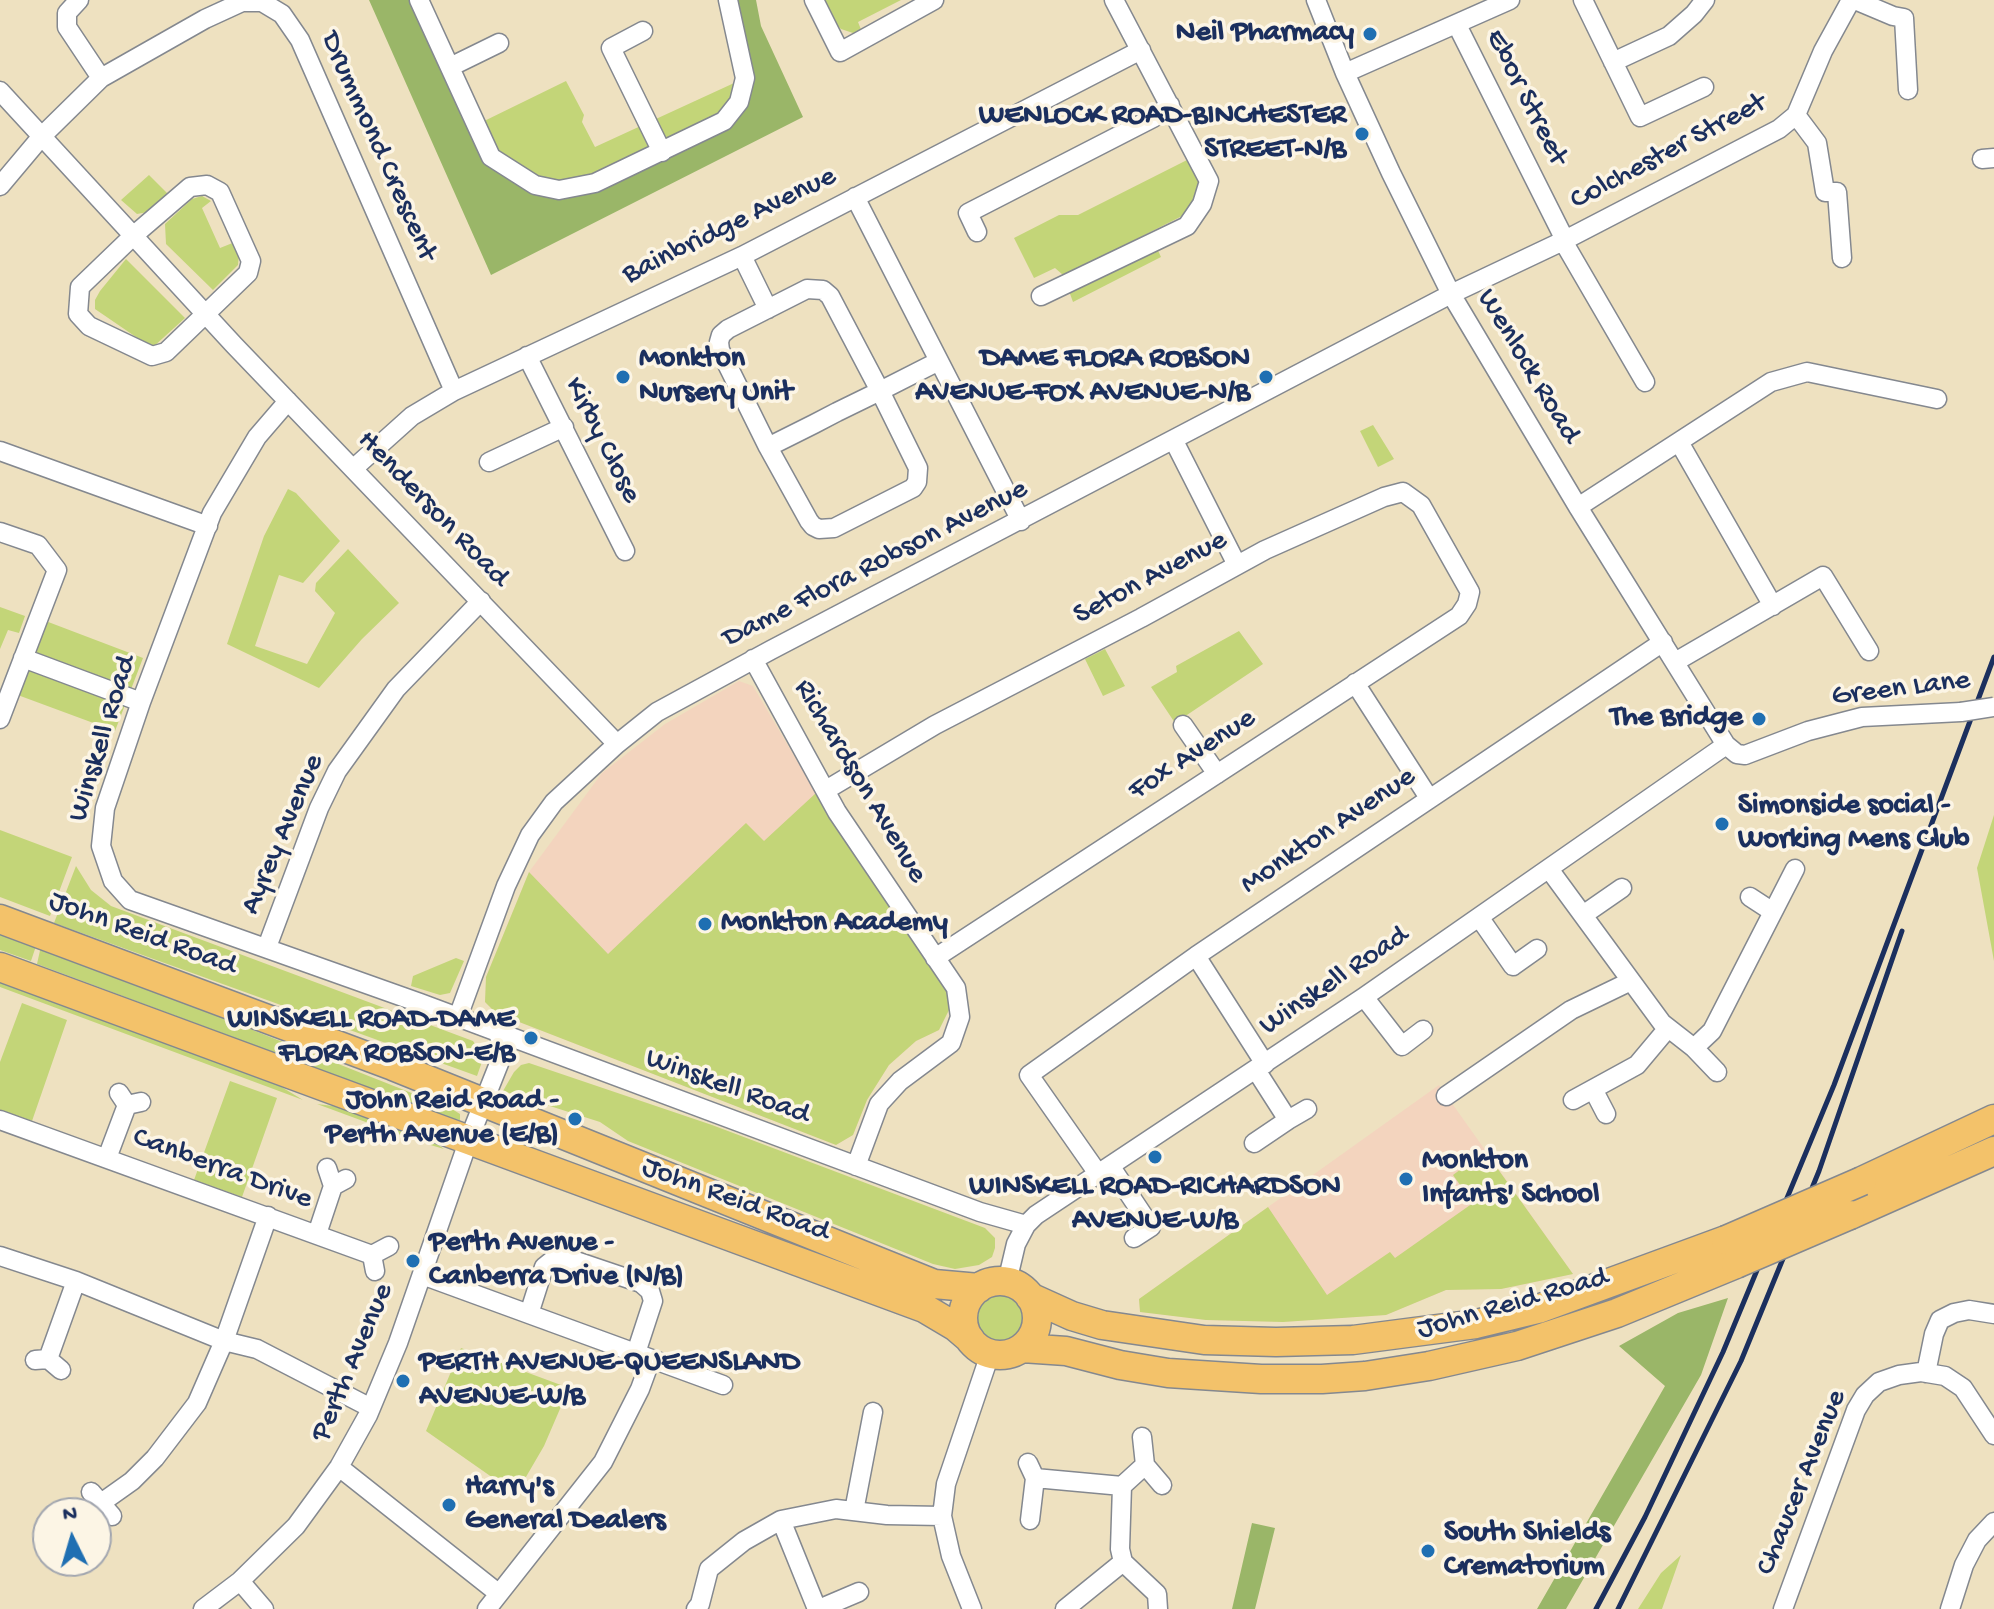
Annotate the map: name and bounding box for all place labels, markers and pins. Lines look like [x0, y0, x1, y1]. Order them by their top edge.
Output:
place label: Neil Pharmacy [1176, 16, 1354, 52]
marker: Neil Pharmacy [1361, 25, 1379, 43]
place label: WENLOCK ROAD-BINCHESTER STREET-N/B [979, 99, 1346, 170]
marker: WENLOCK ROAD-BINCHESTER STREET-N/B [1353, 125, 1371, 143]
place label: Monkton Nursery Unit [639, 342, 793, 412]
place label: DAME FLORA ROBSON AVENUE-FOX AVENUE-N/B [915, 342, 1250, 412]
marker: Monkton Nursery Unit [614, 368, 632, 386]
marker: DAME FLORA ROBSON AVENUE-FOX AVENUE-N/B [1257, 368, 1275, 386]
place label: The Bridge [1610, 701, 1743, 737]
marker: The Bridge [1750, 710, 1768, 728]
place label: Simonside social - Working Mens Club [1738, 789, 1969, 860]
marker: Simonside social - Working Mens Club [1713, 815, 1731, 833]
place label: Monkton Academy [721, 906, 948, 942]
marker: Monkton Academy [696, 915, 714, 933]
place label: WINSKELL ROAD-DAME FLORA ROBSON-E/B [227, 1003, 515, 1074]
marker: WINSKELL ROAD-DAME FLORA ROBSON-E/B [522, 1029, 540, 1047]
place label: John Reid Road - Perth Avenue (E/B) [325, 1084, 559, 1154]
marker: John Reid Road - Perth Avenue (E/B) [566, 1110, 584, 1128]
place label: Monkton Infants' School [1422, 1144, 1600, 1214]
marker: WINSKELL ROAD-RICHARDSON AVENUE-W/B [1146, 1148, 1164, 1166]
place label: WINSKELL ROAD-RICHARDSON AVENUE-W/B [969, 1170, 1341, 1240]
marker: Monkton Infants' School [1397, 1170, 1415, 1188]
place label: Perth Avenue - Canberra Drive (N/B) [429, 1226, 684, 1296]
marker: Perth Avenue - Canberra Drive (N/B) [404, 1252, 422, 1270]
place label: PERTH AVENUE-QUEENSLAND AVENUE-W/B [419, 1346, 800, 1416]
marker: PERTH AVENUE-QUEENSLAND AVENUE-W/B [394, 1372, 412, 1390]
place label: Harry's General Dealers [465, 1470, 666, 1540]
marker: Harry's General Dealers [440, 1496, 458, 1514]
place label: South Shields Crematorium [1444, 1516, 1610, 1586]
marker: South Shields Crematorium [1419, 1542, 1437, 1560]

